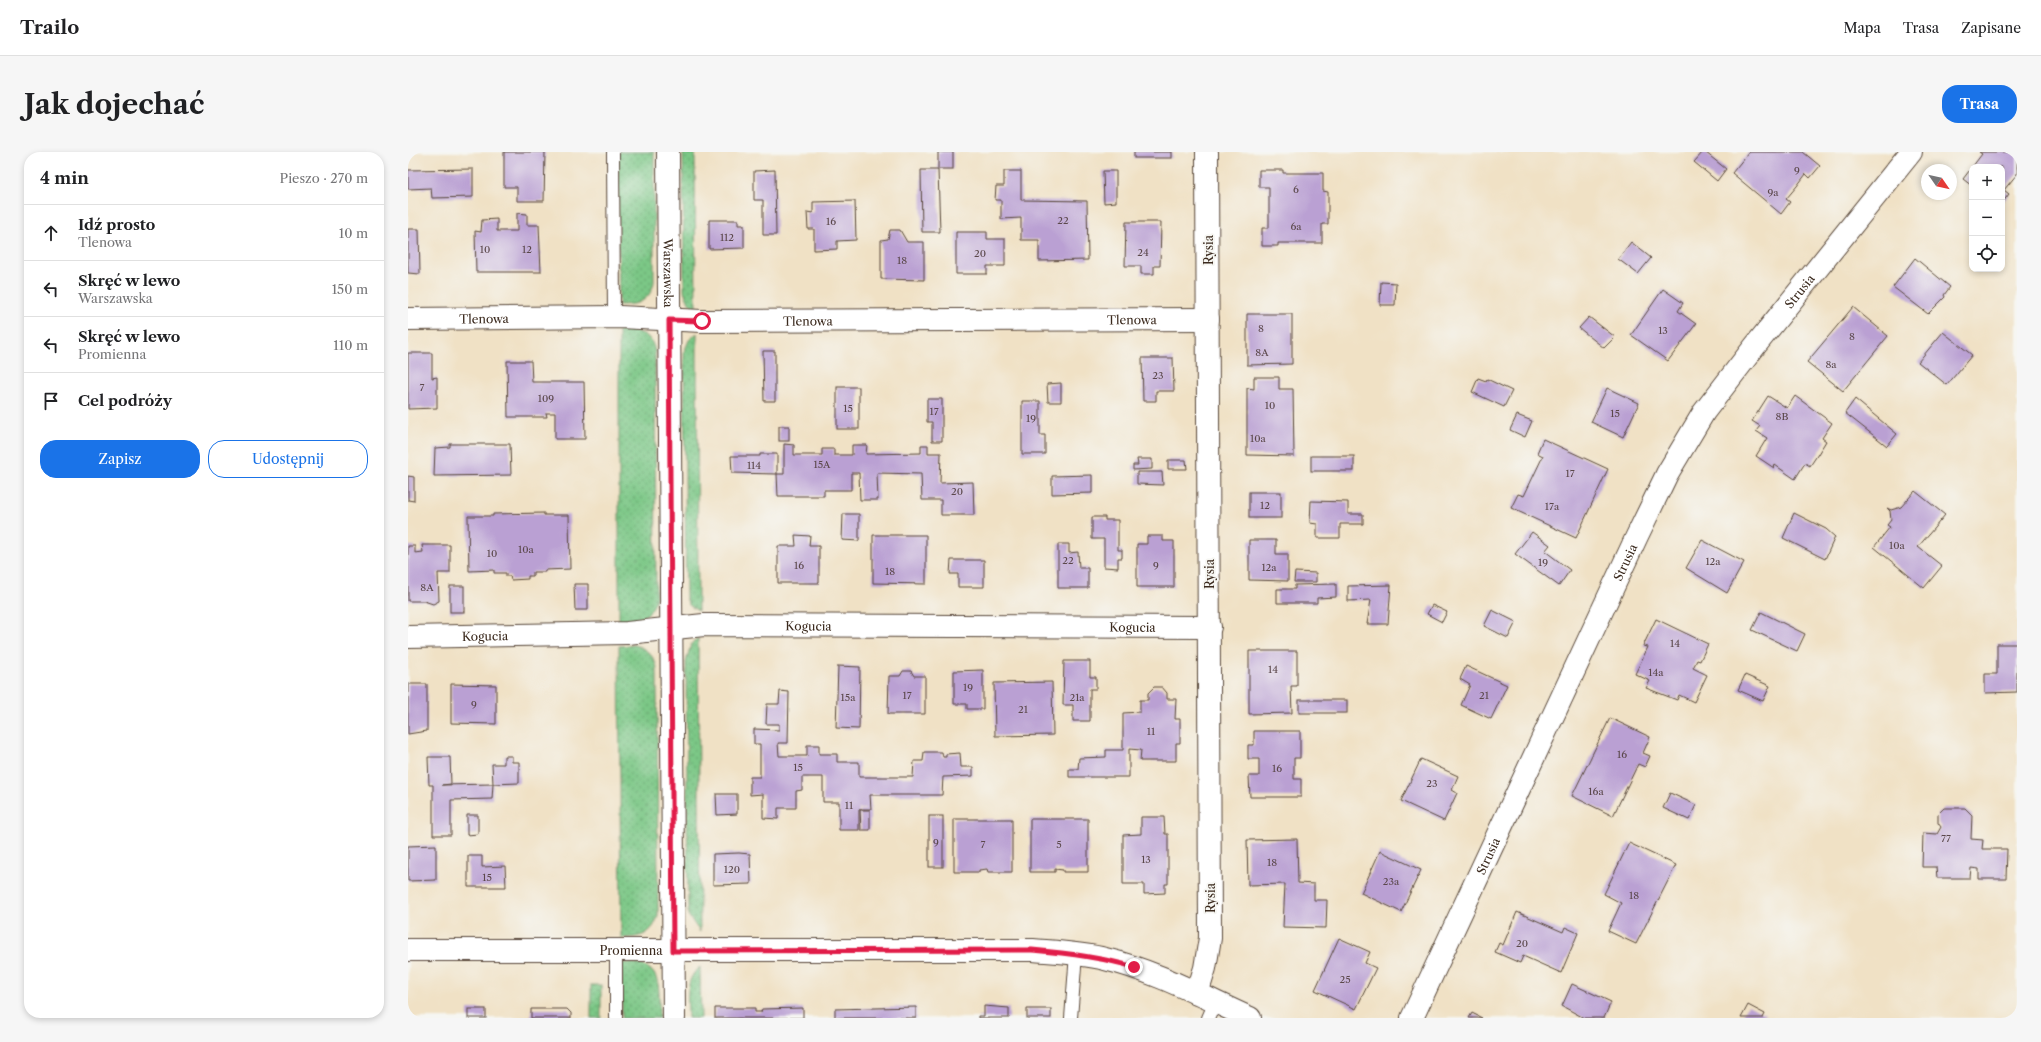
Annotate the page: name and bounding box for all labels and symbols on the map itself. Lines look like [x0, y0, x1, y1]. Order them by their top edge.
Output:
house number: 9 [1794, 164, 1800, 177]
north arrow [1921, 164, 1957, 200]
house number: 6 [1293, 183, 1299, 196]
house number: 9a [1767, 186, 1779, 199]
house number: 22 [1057, 214, 1069, 227]
house number: 16 [826, 215, 836, 228]
house number: 6a [1290, 220, 1302, 233]
house number: 112 [720, 231, 734, 244]
street label: Rysia [1201, 234, 1216, 265]
street label: Warszawska [661, 237, 677, 308]
house number: 10 [480, 243, 490, 256]
house number: 12 [522, 243, 532, 256]
house number: 24 [1137, 246, 1149, 259]
house number: 20 [974, 247, 986, 260]
house number: 18 [897, 254, 907, 267]
street label: Strusia [1781, 271, 1818, 311]
street label: Tlenowa [459, 311, 510, 326]
route start [693, 312, 711, 330]
street label: Tlenowa [1107, 312, 1157, 327]
street label: Tlenowa [783, 313, 833, 328]
house number: 8 [1258, 322, 1264, 335]
house number: 13 [1658, 324, 1668, 337]
house number: 8 [1849, 330, 1855, 343]
house number: 8A [1255, 346, 1269, 359]
house number: 8a [1825, 358, 1837, 371]
house number: 23 [1152, 369, 1164, 382]
house number: 7 [420, 381, 425, 394]
house number: 109 [538, 392, 554, 405]
house number: 10 [1265, 399, 1275, 412]
house number: 15 [843, 402, 853, 415]
house number: 17 [929, 405, 939, 418]
house number: 15 [1610, 407, 1620, 420]
house number: 8B [1776, 410, 1788, 423]
house number: 19 [1026, 412, 1036, 425]
house number: 10a [1250, 432, 1267, 445]
house number: 15A [813, 458, 831, 471]
house number: 114 [747, 459, 761, 472]
house number: 17 [1565, 467, 1575, 480]
house number: 20 [951, 485, 963, 498]
house number: 12 [1260, 499, 1270, 512]
house number: 17a [1545, 500, 1560, 513]
house number: 10a [1889, 539, 1906, 552]
street label: Strusia [1610, 541, 1640, 583]
house number: 10a [518, 543, 535, 556]
house number: 10 [487, 547, 497, 560]
house number: 22 [1062, 554, 1074, 567]
house number: 12a [1705, 555, 1721, 568]
house number: 19 [1538, 556, 1548, 569]
street label: Rysia [1202, 558, 1217, 589]
house number: 16 [794, 559, 804, 572]
house number: 9 [1153, 559, 1159, 572]
house number: 12a [1261, 561, 1277, 574]
house number: 18 [885, 565, 895, 578]
house number: 8A [420, 581, 434, 594]
street label: Kogucia [785, 618, 832, 633]
street label: Kogucia [1109, 619, 1156, 634]
street label: Kogucia [462, 628, 509, 644]
house number: 14 [1670, 637, 1680, 650]
house number: 14 [1268, 663, 1278, 676]
house number: 14a [1648, 666, 1664, 679]
house number: 19 [963, 681, 973, 694]
house number: 17 [902, 689, 912, 702]
house number: 21 [1479, 689, 1490, 702]
house number: 15a [841, 691, 856, 704]
house number: 21a [1069, 691, 1085, 704]
house number: 9 [471, 698, 477, 711]
house number: 21 [1018, 703, 1029, 716]
house number: 11 [1147, 725, 1156, 738]
house number: 16 [1617, 748, 1627, 761]
house number: 15 [793, 761, 803, 774]
house number: 16 [1272, 762, 1282, 775]
house number: 23 [1426, 777, 1438, 790]
house number: 16a [1588, 785, 1604, 798]
house number: 11 [845, 799, 854, 812]
house number: 77 [1941, 832, 1951, 845]
street label: Strusia [1473, 834, 1503, 877]
house number: 9 [933, 836, 939, 849]
house number: 7 [981, 838, 986, 851]
house number: 5 [1056, 838, 1062, 851]
house number: 13 [1141, 853, 1151, 866]
house number: 18 [1267, 856, 1277, 869]
house number: 120 [724, 863, 740, 876]
house number: 15 [482, 871, 492, 884]
house number: 23a [1383, 875, 1400, 888]
street label: Rysia [1203, 882, 1218, 913]
house number: 18 [1629, 889, 1639, 902]
house number: 20 [1516, 937, 1528, 950]
street label: Promienna [599, 943, 663, 958]
route end [1125, 958, 1143, 976]
house number: 25 [1339, 973, 1351, 986]

